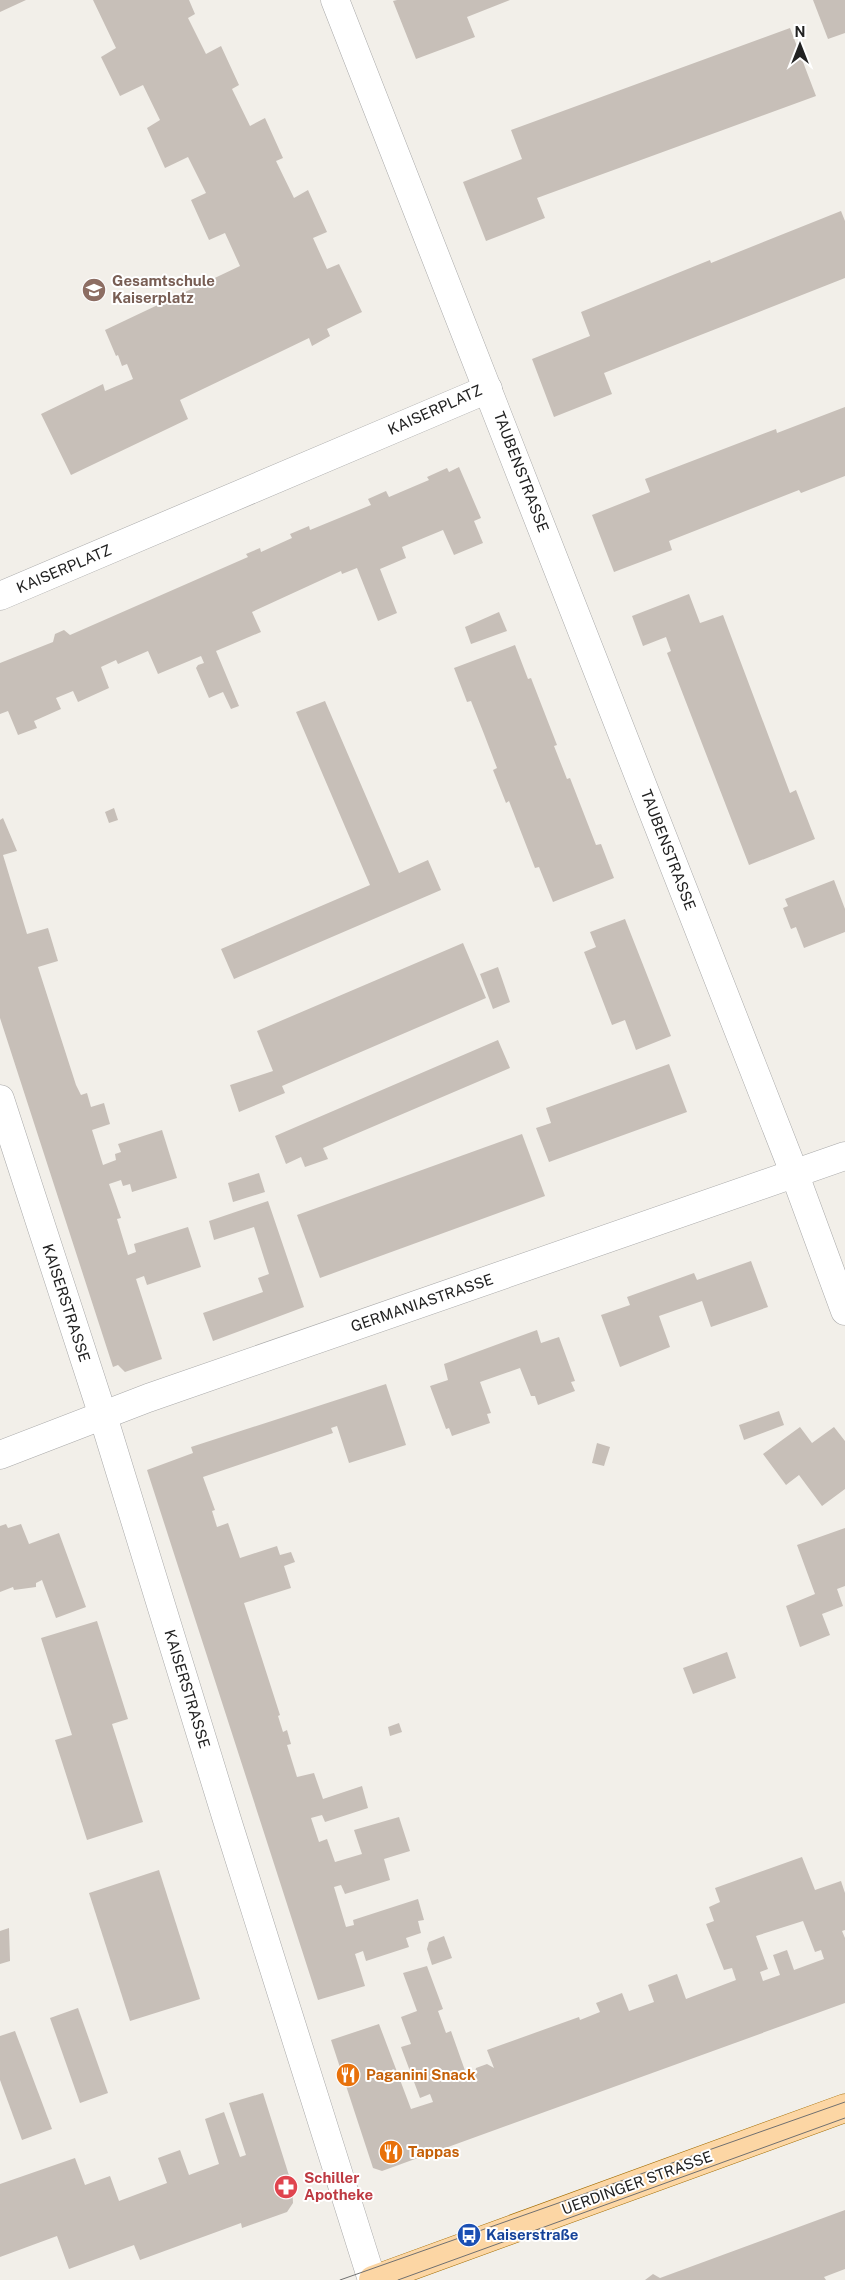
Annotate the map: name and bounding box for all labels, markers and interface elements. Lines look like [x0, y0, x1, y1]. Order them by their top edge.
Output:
north arrow [775, 20, 825, 70]
text: N [795, 24, 805, 40]
place label: Gesamtschule Kaiserplatz [112, 272, 215, 306]
school or university icon: Gesamtschule Kaiserplatz [81, 277, 107, 303]
street label: KAISERPLATZ [385, 381, 485, 438]
street label: TAUBENSTRASSE [491, 409, 552, 535]
street label: KAISERPLATZ [14, 541, 114, 596]
street label: TAUBENSTRASSE [638, 787, 699, 913]
street label: KAISERSTRASSE [39, 1242, 94, 1364]
street label: GERMANIASTRASSE [349, 1270, 495, 1335]
street label: KAISERSTRASSE [161, 1627, 214, 1750]
restaurant icon: Paganini Snack [335, 2062, 361, 2088]
place label: Paganini Snack [366, 2066, 476, 2083]
restaurant icon: Tappas [378, 2139, 404, 2165]
place label: Tappas [408, 2143, 459, 2160]
street label: UERDINGER STRASSE [559, 2147, 714, 2218]
place label: Schiller Apotheke [304, 2169, 373, 2203]
pharmacy icon: Schiller Apotheke [273, 2174, 299, 2200]
bus stop icon: Kaiserstraße [456, 2222, 482, 2248]
place label: Kaiserstraße [486, 2226, 578, 2243]

